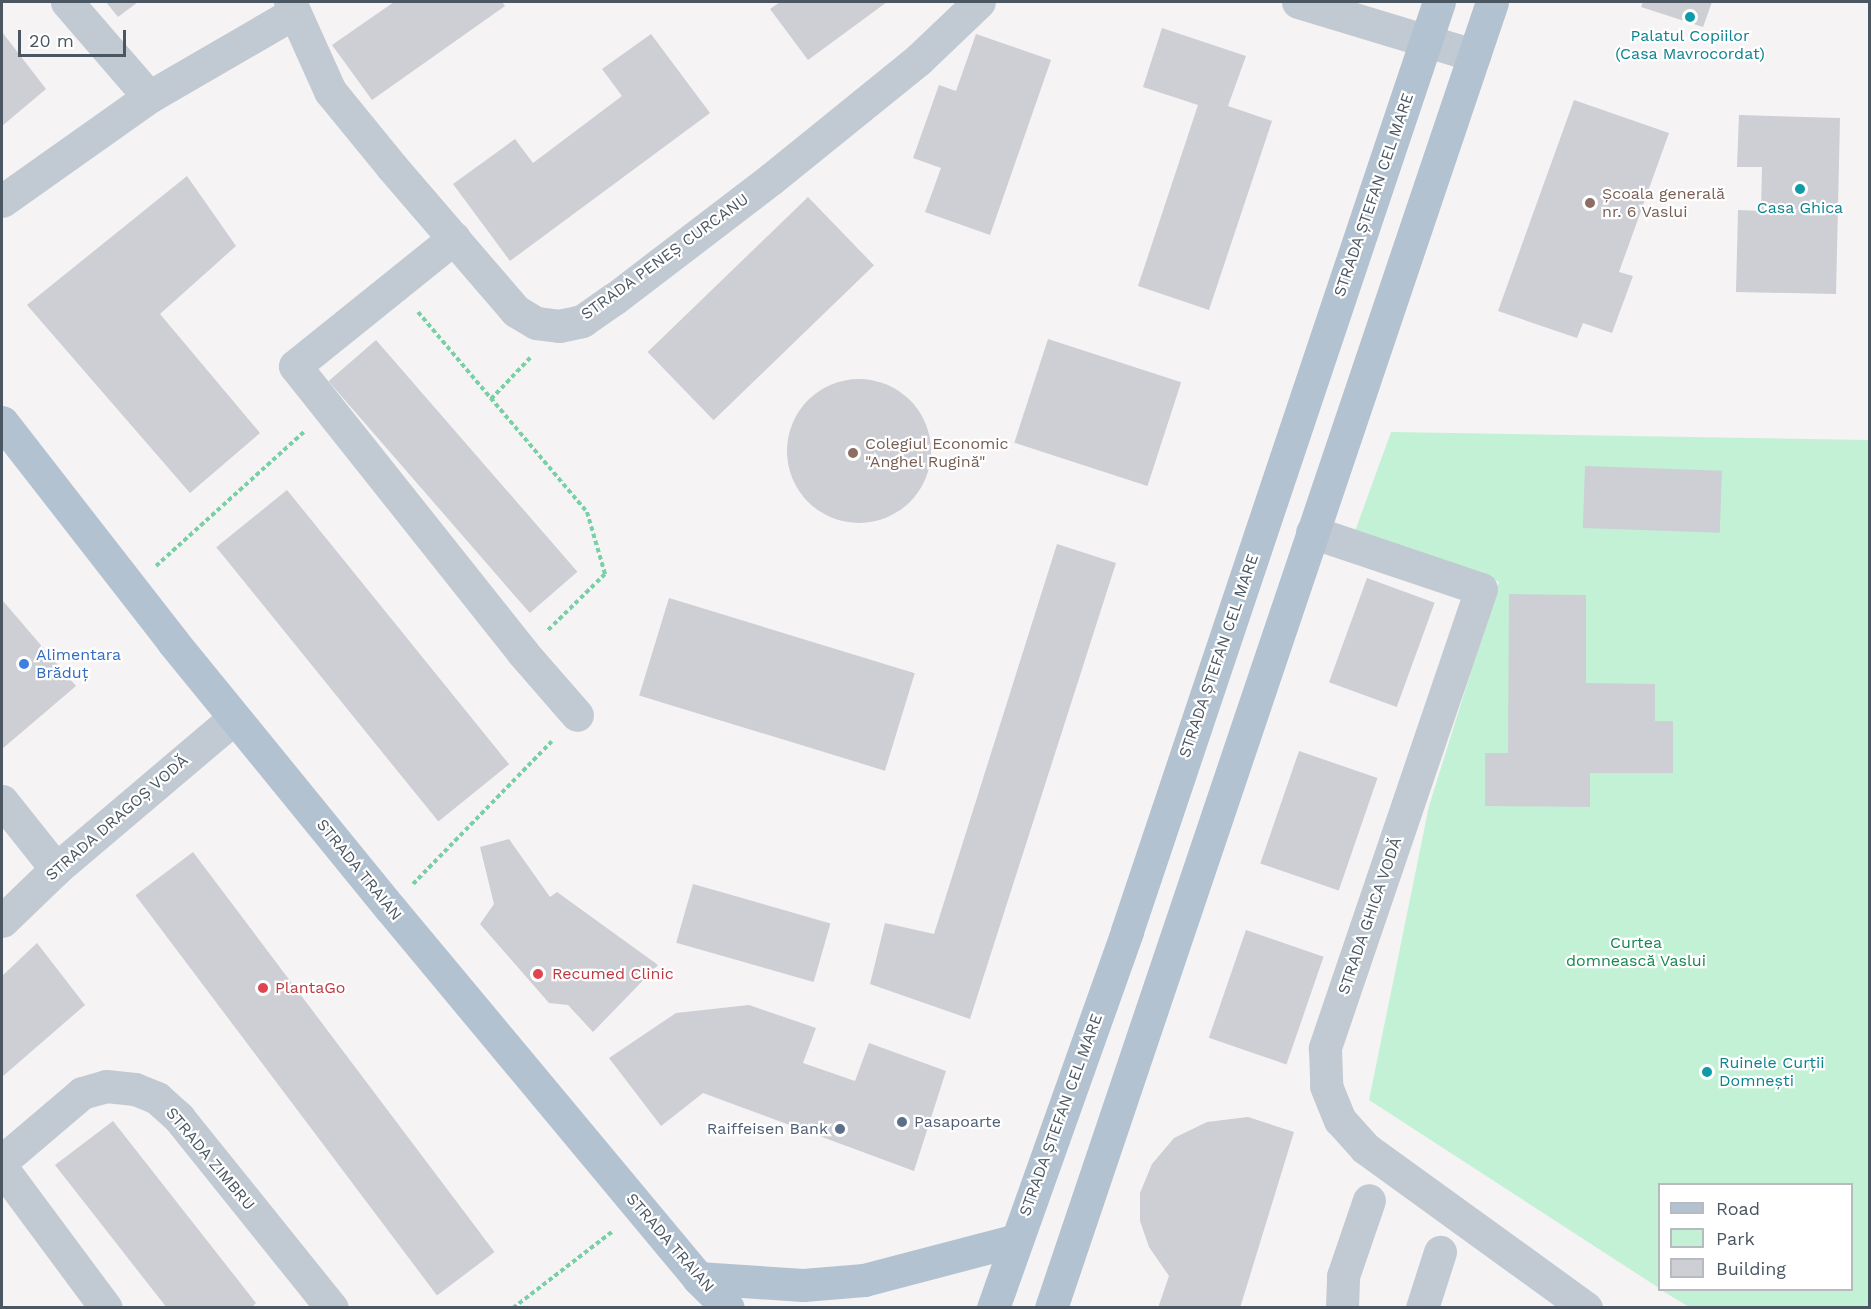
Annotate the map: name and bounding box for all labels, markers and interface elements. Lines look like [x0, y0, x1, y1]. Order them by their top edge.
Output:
marker: Palatul Copiilor (Casa Mavrocordat) [1683, 10, 1697, 24]
scale bar [21, 18, 129, 56]
place label: Palatul Copiilor (Casa Mavrocordat) [1615, 26, 1765, 64]
text: 20 m [29, 30, 74, 51]
street label: STRADA ȘTEFAN CEL MARE [1330, 90, 1418, 300]
marker: Casa Ghica [1793, 182, 1807, 196]
place label: Școala generală nr. 6 Vaslui [1602, 184, 1725, 222]
street label: STRADA PENEȘ CURCANU [577, 190, 753, 324]
marker: Școala generală nr. 6 Vaslui [1583, 196, 1597, 210]
place label: Casa Ghica [1757, 198, 1843, 218]
place label: Colegiul Economic "Anghel Rugină" [865, 434, 1009, 472]
marker: Colegiul Economic "Anghel Rugină" [846, 446, 860, 460]
street label: STRADA ȘTEFAN CEL MARE [1175, 551, 1263, 761]
place label: Alimentara Brăduț [36, 645, 121, 683]
marker: Alimentara Brăduț [17, 657, 31, 671]
street label: STRADA DRAGOȘ VODĂ [42, 751, 192, 885]
street label: STRADA TRAIAN [312, 815, 406, 925]
street label: STRADA GHICA VODĂ [1334, 834, 1406, 998]
park label: Curtea domnească Vaslui [1566, 933, 1706, 971]
place label: Recumed Clinic [552, 964, 674, 984]
marker: Recumed Clinic [529, 965, 547, 983]
place label: PlantaGo [275, 978, 345, 998]
marker: PlantaGo [256, 981, 270, 995]
street label: STRADA ȘTEFAN CEL MARE [1015, 1011, 1107, 1219]
place label: Ruinele Curții Domnești [1719, 1053, 1824, 1091]
marker: Ruinele Curții Domnești [1700, 1065, 1714, 1079]
street label: STRADA ZIMBRU [161, 1104, 259, 1214]
place label: Pasapoarte [914, 1112, 1001, 1132]
marker: Pasapoarte [895, 1115, 909, 1129]
place label: Raiffeisen Bank [707, 1119, 828, 1139]
marker: Raiffeisen Bank [833, 1122, 847, 1136]
legend [1658, 1183, 1853, 1291]
street label: STRADA TRAIAN [622, 1189, 718, 1297]
text: Road [1716, 1198, 1760, 1219]
text: Park [1716, 1228, 1755, 1249]
text: Building [1716, 1258, 1786, 1279]

